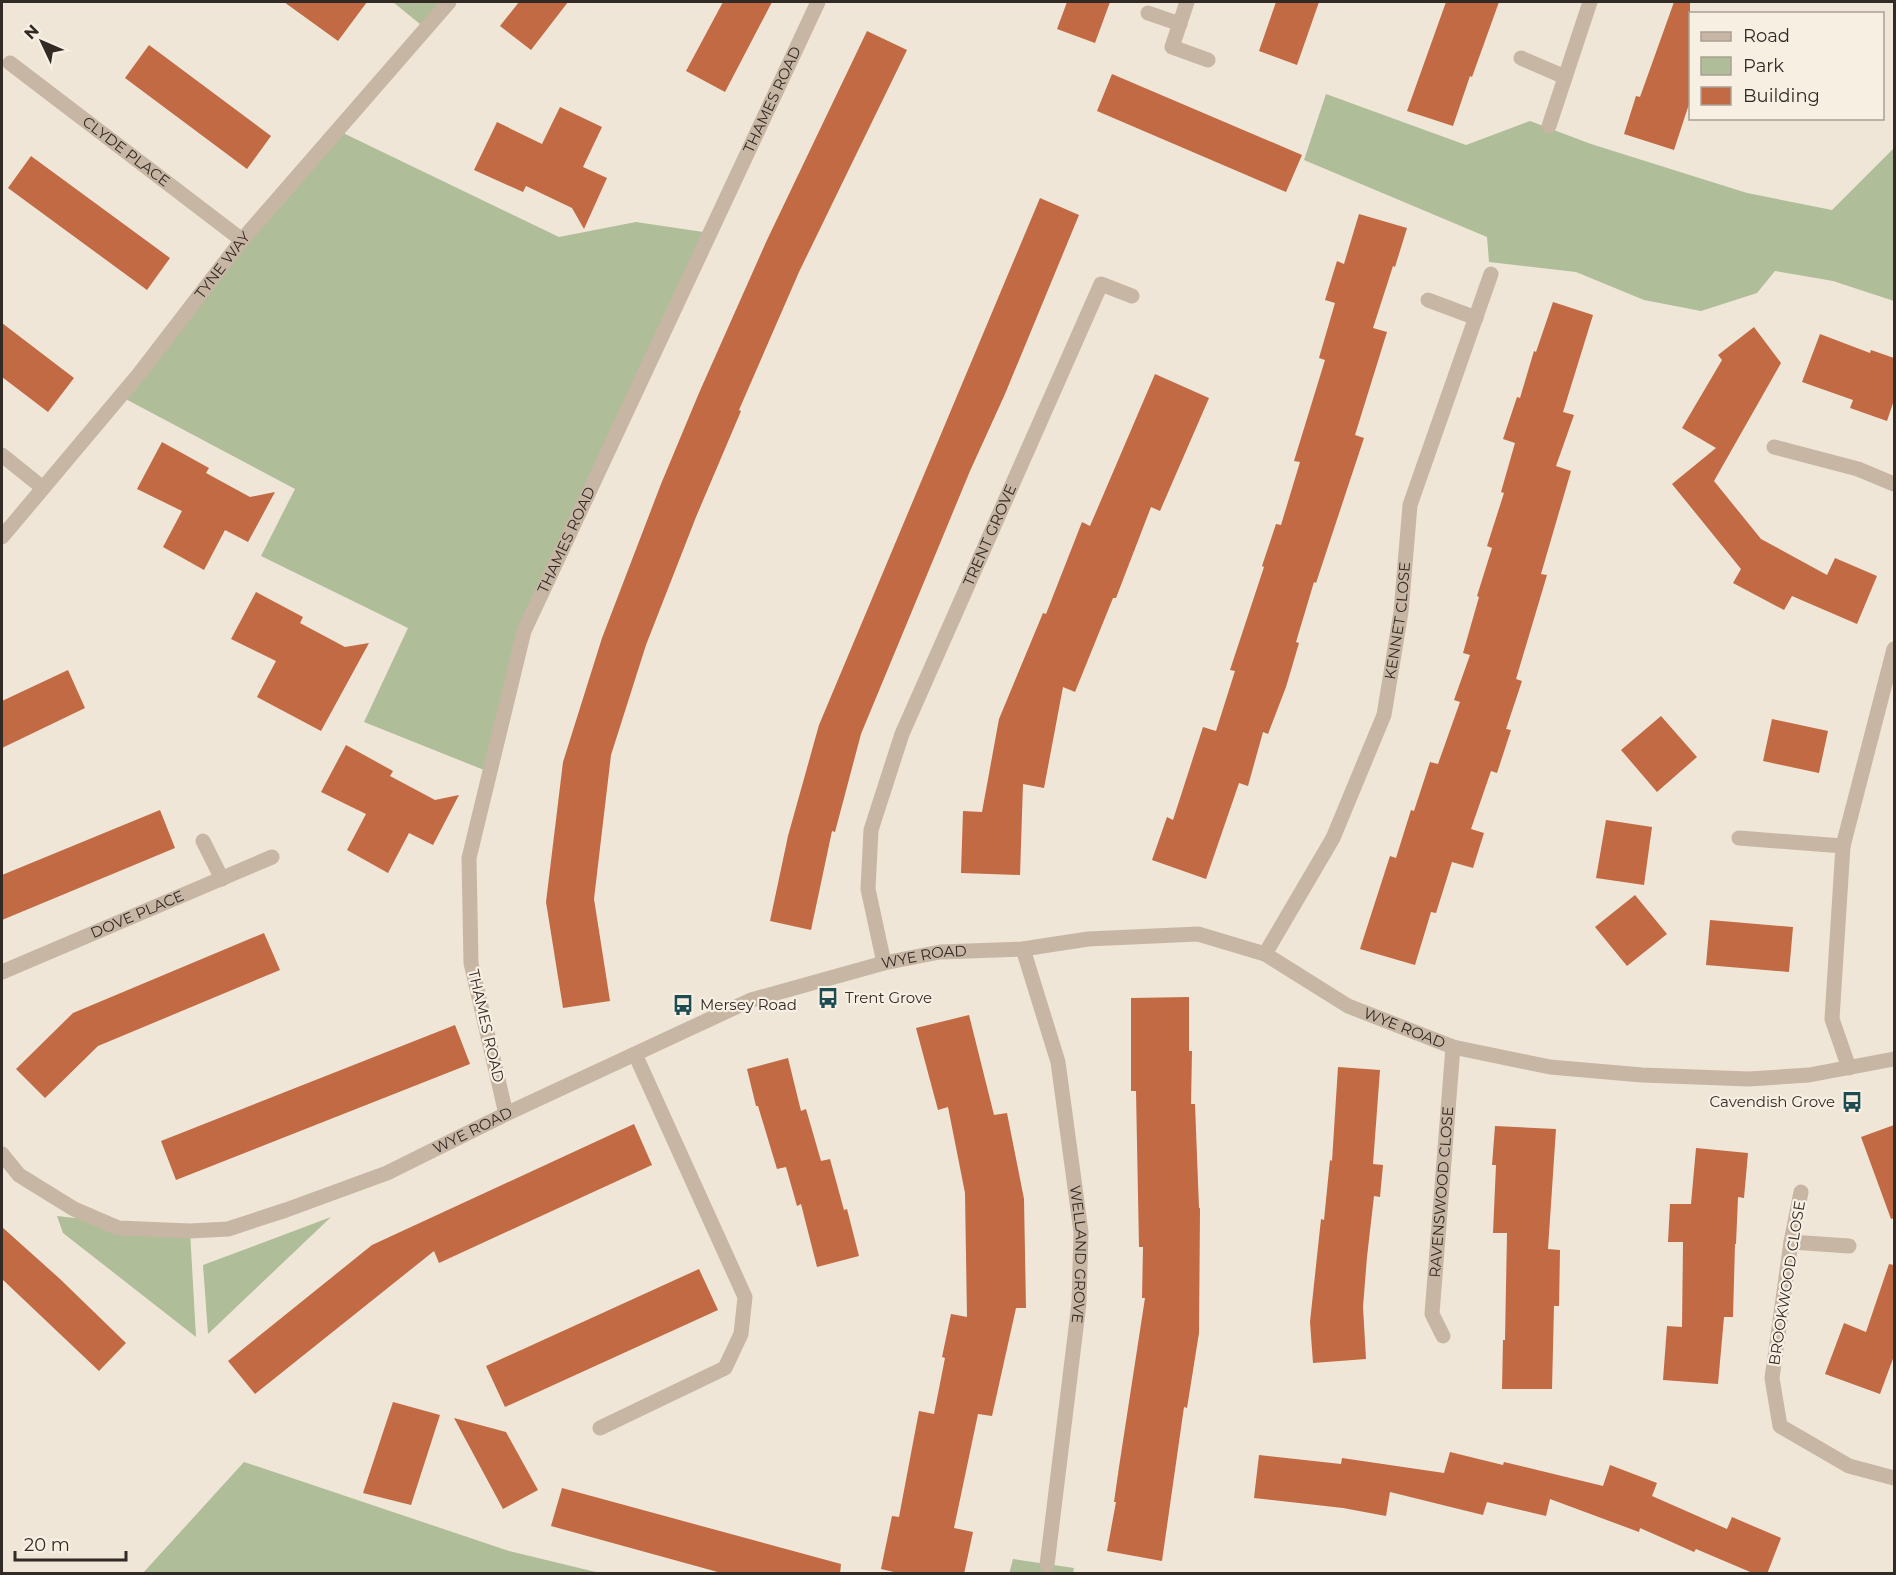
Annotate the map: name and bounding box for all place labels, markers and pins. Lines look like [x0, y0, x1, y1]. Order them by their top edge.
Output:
bus stop icon: Trent Grove [816, 986, 840, 1010]
place label: Trent Grove [845, 988, 932, 1007]
bus stop icon: Mersey Road [671, 993, 695, 1017]
place label: Mersey Road [700, 995, 797, 1014]
bus stop icon: Cavendish Grove [1840, 1090, 1864, 1114]
place label: Cavendish Grove [1710, 1092, 1835, 1111]

